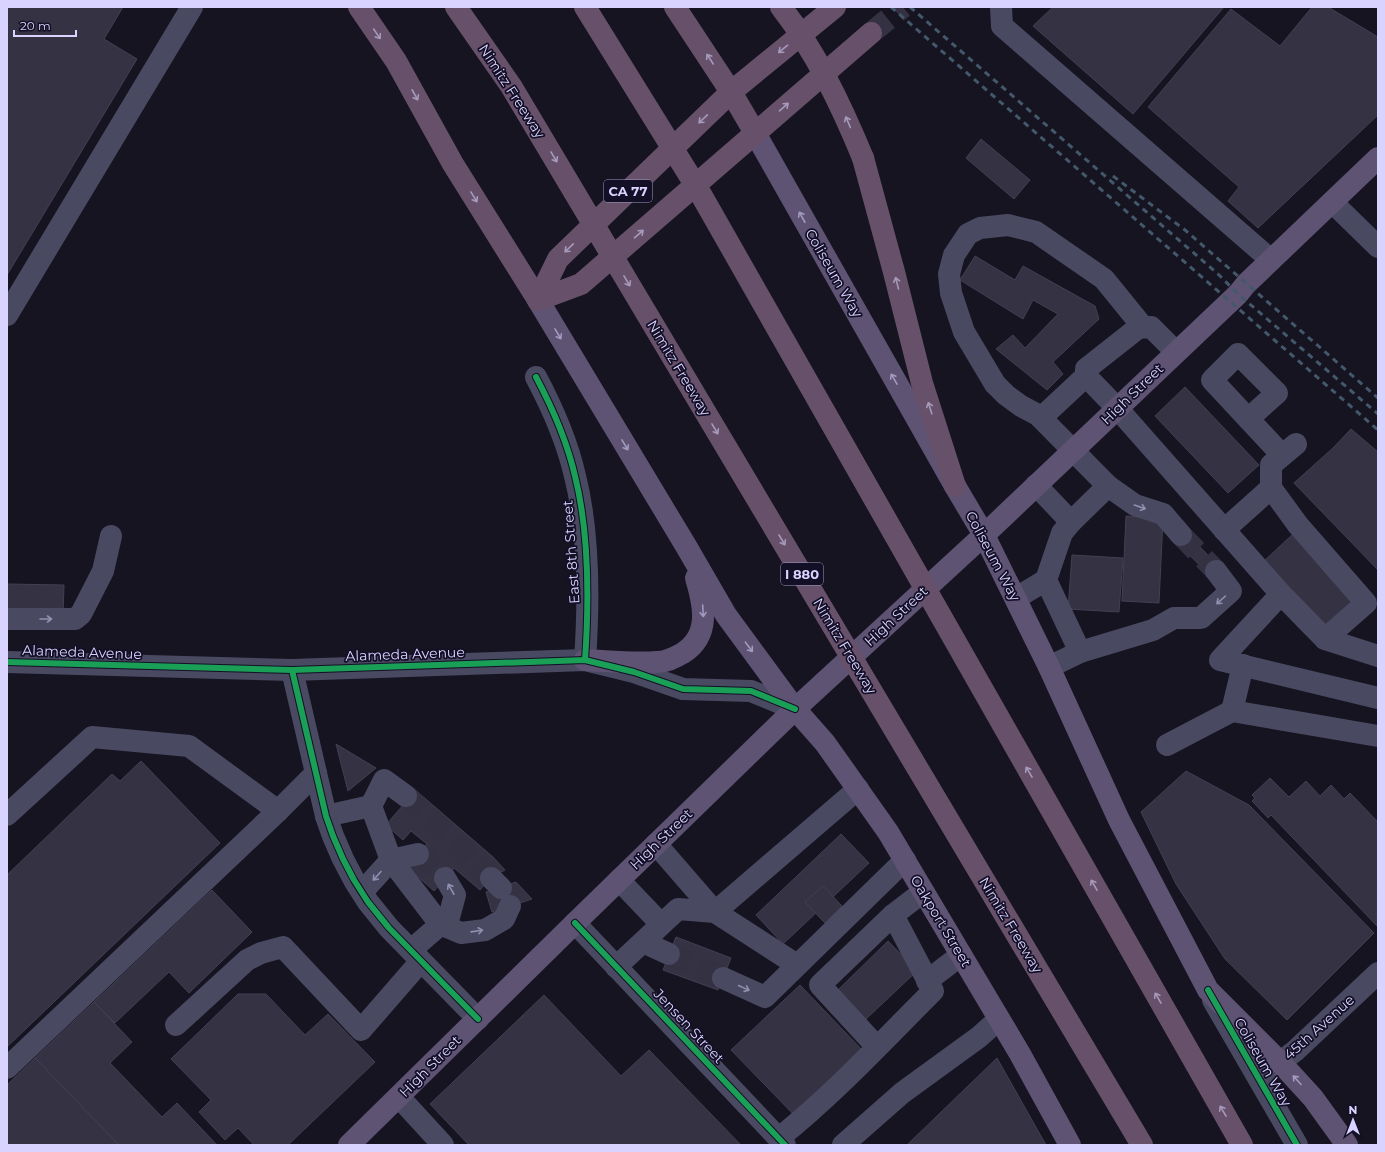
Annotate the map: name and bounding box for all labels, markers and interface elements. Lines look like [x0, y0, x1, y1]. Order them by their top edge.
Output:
scale bar [14, 12, 76, 38]
text: 20 m [20, 18, 51, 33]
one-way arrow [373, 28, 381, 39]
street label: Nimitz Freeway [475, 41, 549, 142]
one-way arrow [778, 45, 789, 54]
one-way arrow [706, 54, 714, 65]
one-way arrow [411, 89, 419, 101]
one-way arrow [779, 103, 790, 112]
one-way arrow [698, 114, 708, 124]
one-way arrow [843, 116, 851, 128]
one-way arrow [550, 151, 558, 163]
road number: CA 77 [604, 180, 652, 202]
one-way arrow [470, 191, 478, 203]
one-way arrow [798, 211, 806, 223]
street label: Coliseum Way [801, 225, 867, 321]
one-way arrow [634, 229, 645, 238]
one-way arrow [564, 243, 574, 253]
one-way arrow [624, 275, 632, 287]
one-way arrow [893, 277, 900, 290]
street label: Nimitz Freeway [643, 317, 715, 420]
one-way arrow [555, 328, 563, 340]
street label: High Street [1097, 359, 1167, 428]
one-way arrow [889, 373, 897, 385]
one-way arrow [926, 402, 933, 415]
one-way arrow [712, 423, 720, 435]
one-way arrow [622, 439, 630, 451]
street label: East 8th Street [558, 499, 584, 604]
one-way arrow [1134, 504, 1147, 511]
street label: Coliseum Way [962, 508, 1024, 605]
one-way arrow [778, 534, 786, 546]
road number: I 880 [781, 563, 823, 585]
street label: High Street [861, 582, 932, 650]
street label: Nimitz Freeway [809, 595, 881, 698]
one-way arrow [1216, 596, 1226, 605]
one-way arrow [699, 604, 707, 617]
one-way arrow [39, 615, 52, 623]
street label: Alameda Avenue [22, 641, 142, 663]
one-way arrow [745, 641, 753, 652]
street label: Alameda Avenue [345, 643, 465, 665]
one-way arrow [1025, 766, 1033, 778]
street label: High Street [626, 804, 696, 873]
one-way arrow [372, 871, 381, 881]
street label: Oakport Street [906, 872, 976, 970]
street label: Nimitz Freeway [975, 874, 1047, 977]
one-way arrow [1089, 879, 1097, 891]
one-way arrow [447, 883, 455, 895]
one-way arrow [470, 927, 483, 935]
street label: Jensen Street [649, 984, 728, 1067]
one-way arrow [737, 985, 749, 992]
street label: 45th Avenue [1280, 991, 1358, 1063]
one-way arrow [1154, 992, 1162, 1004]
street label: Coliseum Way [1230, 1014, 1296, 1110]
street label: High Street [395, 1031, 465, 1101]
one-way arrow [1292, 1075, 1302, 1085]
north arrow [1333, 1100, 1373, 1140]
text: N [1349, 1103, 1357, 1117]
one-way arrow [1218, 1105, 1226, 1117]

